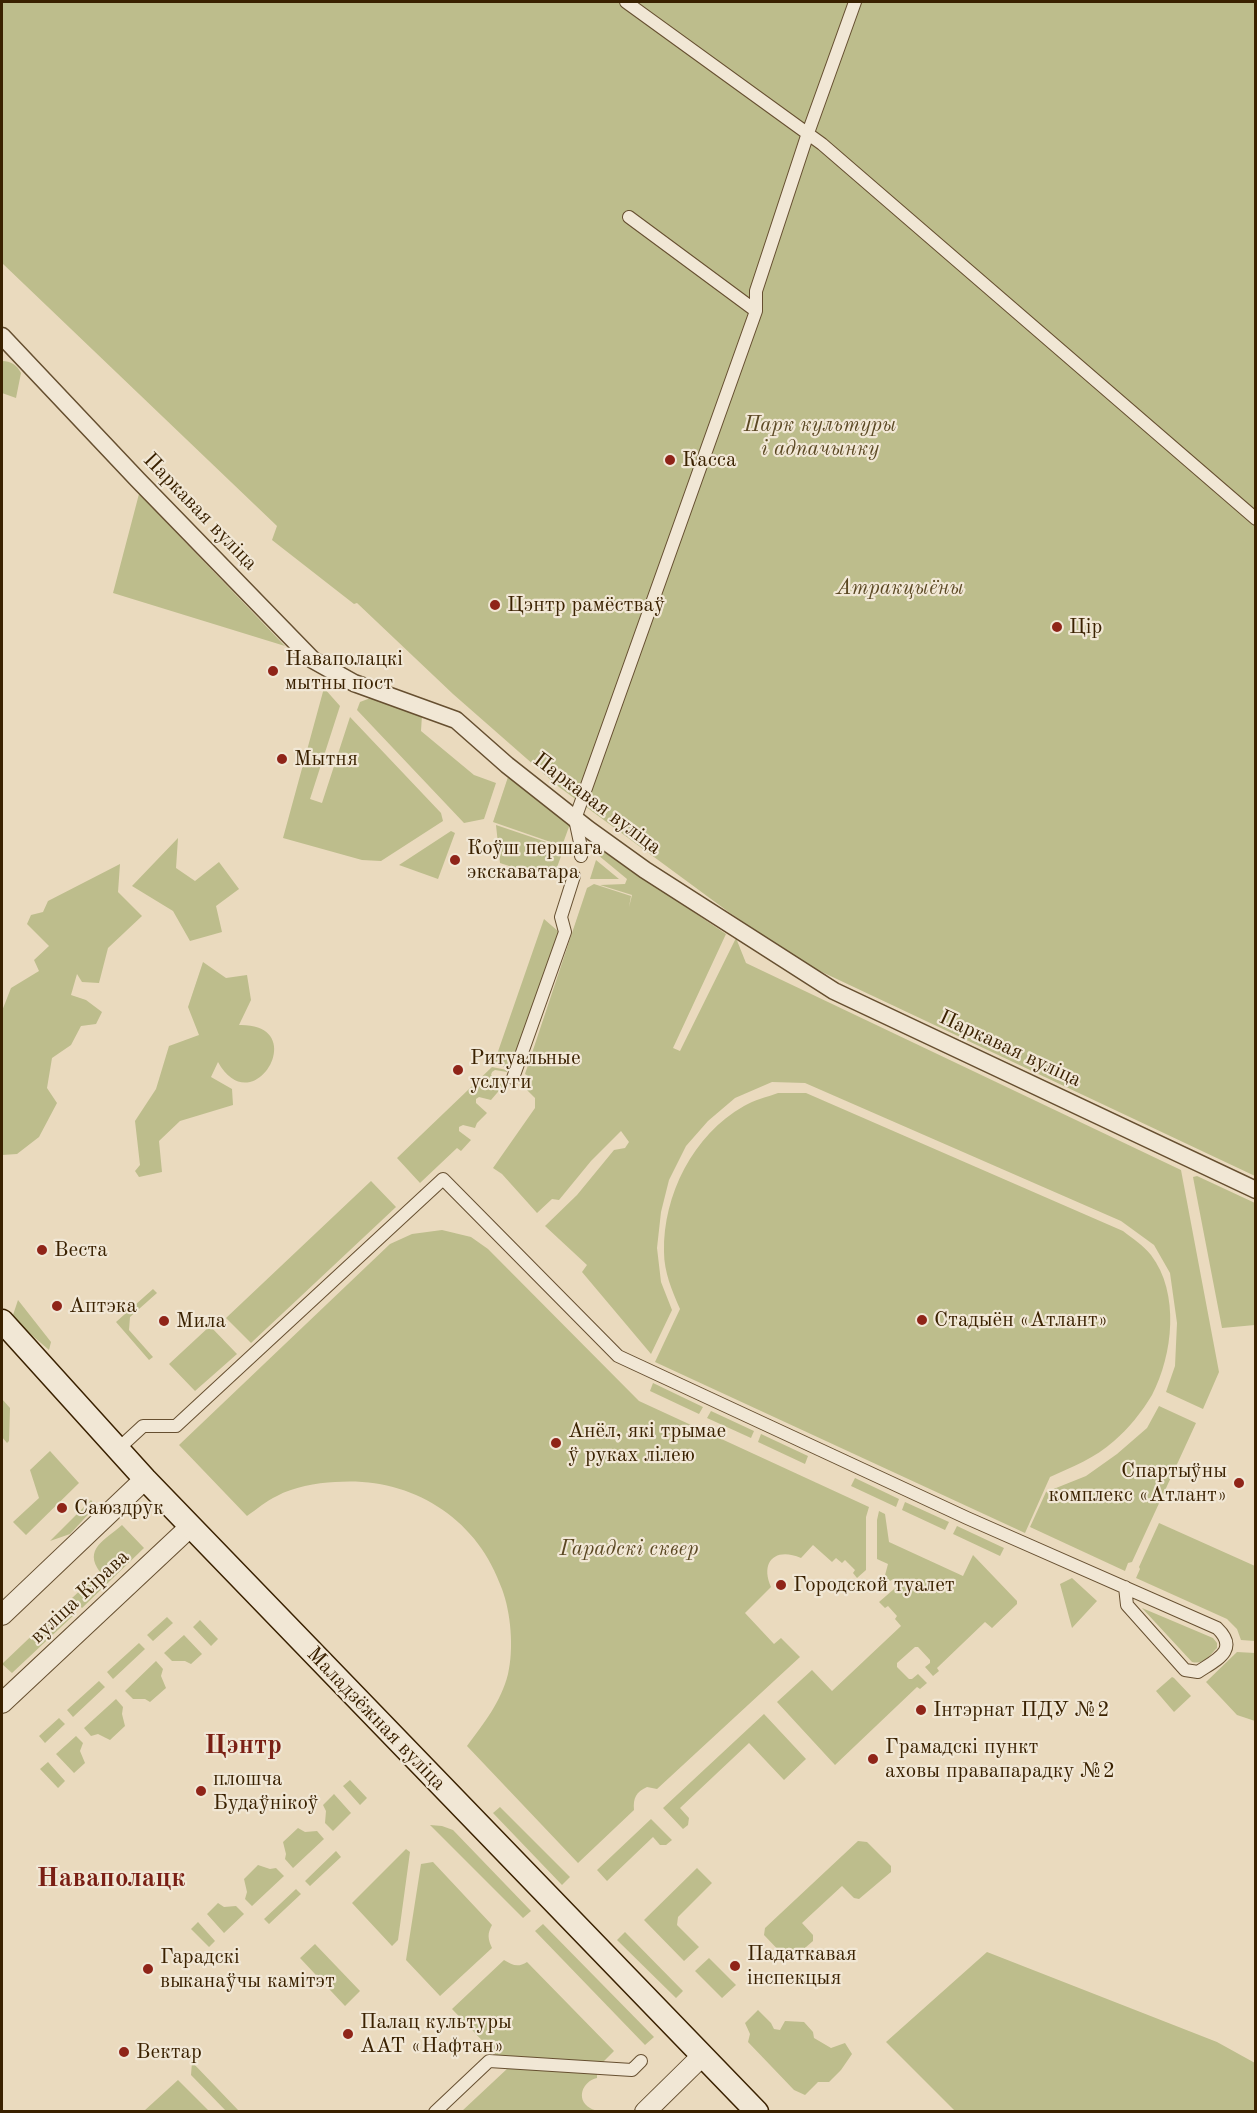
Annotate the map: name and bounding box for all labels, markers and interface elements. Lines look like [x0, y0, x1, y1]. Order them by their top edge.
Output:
park label: Парк культуры і адпачынку [744, 412, 896, 462]
place label: Касса [682, 447, 736, 473]
street label: Паркавая вуліца [137, 448, 263, 576]
marker: Касса [663, 453, 677, 467]
park label: Атракцыёны [836, 575, 964, 601]
place label: Цэнтр рамёстваў [507, 592, 665, 618]
marker: Цэнтр рамёстваў [488, 598, 502, 612]
place label: Цір [1069, 614, 1102, 640]
marker: Цір [1050, 620, 1064, 634]
place label: Наваполацкі мытны пост [285, 646, 403, 696]
marker: Наваполацкі мытны пост [266, 664, 280, 678]
place label: Мытня [294, 746, 358, 772]
street label: Паркавая вуліца [528, 748, 666, 860]
marker: Мытня [275, 752, 289, 766]
place label: Коўш першага экскаватара [467, 835, 602, 885]
marker: Коўш першага экскаватара [448, 853, 462, 867]
street label: Паркавая вуліца [935, 1005, 1085, 1093]
place label: Ритуальные услуги [470, 1045, 581, 1095]
marker: Ритуальные услуги [451, 1063, 465, 1077]
place label: Веста [54, 1237, 108, 1263]
marker: Веста [35, 1243, 49, 1257]
place label: Аптэка [69, 1293, 137, 1319]
marker: Аптэка [50, 1299, 64, 1313]
place label: Стадыён «Атлант» [934, 1307, 1108, 1333]
place label: Мила [176, 1308, 226, 1334]
marker: Стадыён «Атлант» [915, 1313, 929, 1327]
marker: Мила [157, 1314, 171, 1328]
place label: Анёл, які трымае ў руках лілею [568, 1418, 726, 1468]
marker: Анёл, які трымае ў руках лілею [549, 1436, 563, 1450]
place label: Спартыўны комплекс «Атлант» [1048, 1458, 1227, 1508]
marker: Спартыўны комплекс «Атлант» [1232, 1476, 1246, 1490]
place label: Саюздрук [74, 1495, 164, 1521]
marker: Саюздрук [55, 1501, 69, 1515]
park label: Гарадскі сквер [559, 1536, 699, 1562]
street label: вуліца Кірава [25, 1545, 135, 1649]
place label: Городской туалет [793, 1572, 955, 1598]
marker: Городской туалет [774, 1578, 788, 1592]
street label: Маладзёжная вуліца [301, 1642, 451, 1796]
place label: Інтэрнат ПДУ №2 [933, 1697, 1109, 1723]
marker: Інтэрнат ПДУ №2 [914, 1703, 928, 1717]
district label: Цэнтр [204, 1730, 282, 1762]
place label: Грамадскі пункт аховы правапарадку №2 [885, 1734, 1115, 1784]
marker: Грамадскі пункт аховы правапарадку №2 [866, 1752, 880, 1766]
place label: плошча Будаўнікоў [213, 1766, 319, 1816]
marker: плошча Будаўнікоў [194, 1784, 208, 1798]
district label: Наваполацк [36, 1863, 186, 1895]
place label: Падаткавая інспекцыя [747, 1941, 857, 1991]
place label: Гарадскі выканаўчы камітэт [160, 1944, 335, 1994]
marker: Падаткавая інспекцыя [728, 1959, 742, 1973]
marker: Гарадскі выканаўчы камітэт [141, 1962, 155, 1976]
place label: Палац культуры ААТ «Нафтан» [360, 2009, 512, 2059]
marker: Палац культуры ААТ «Нафтан» [341, 2027, 355, 2041]
place label: Вектар [136, 2039, 202, 2065]
marker: Вектар [117, 2045, 131, 2059]

